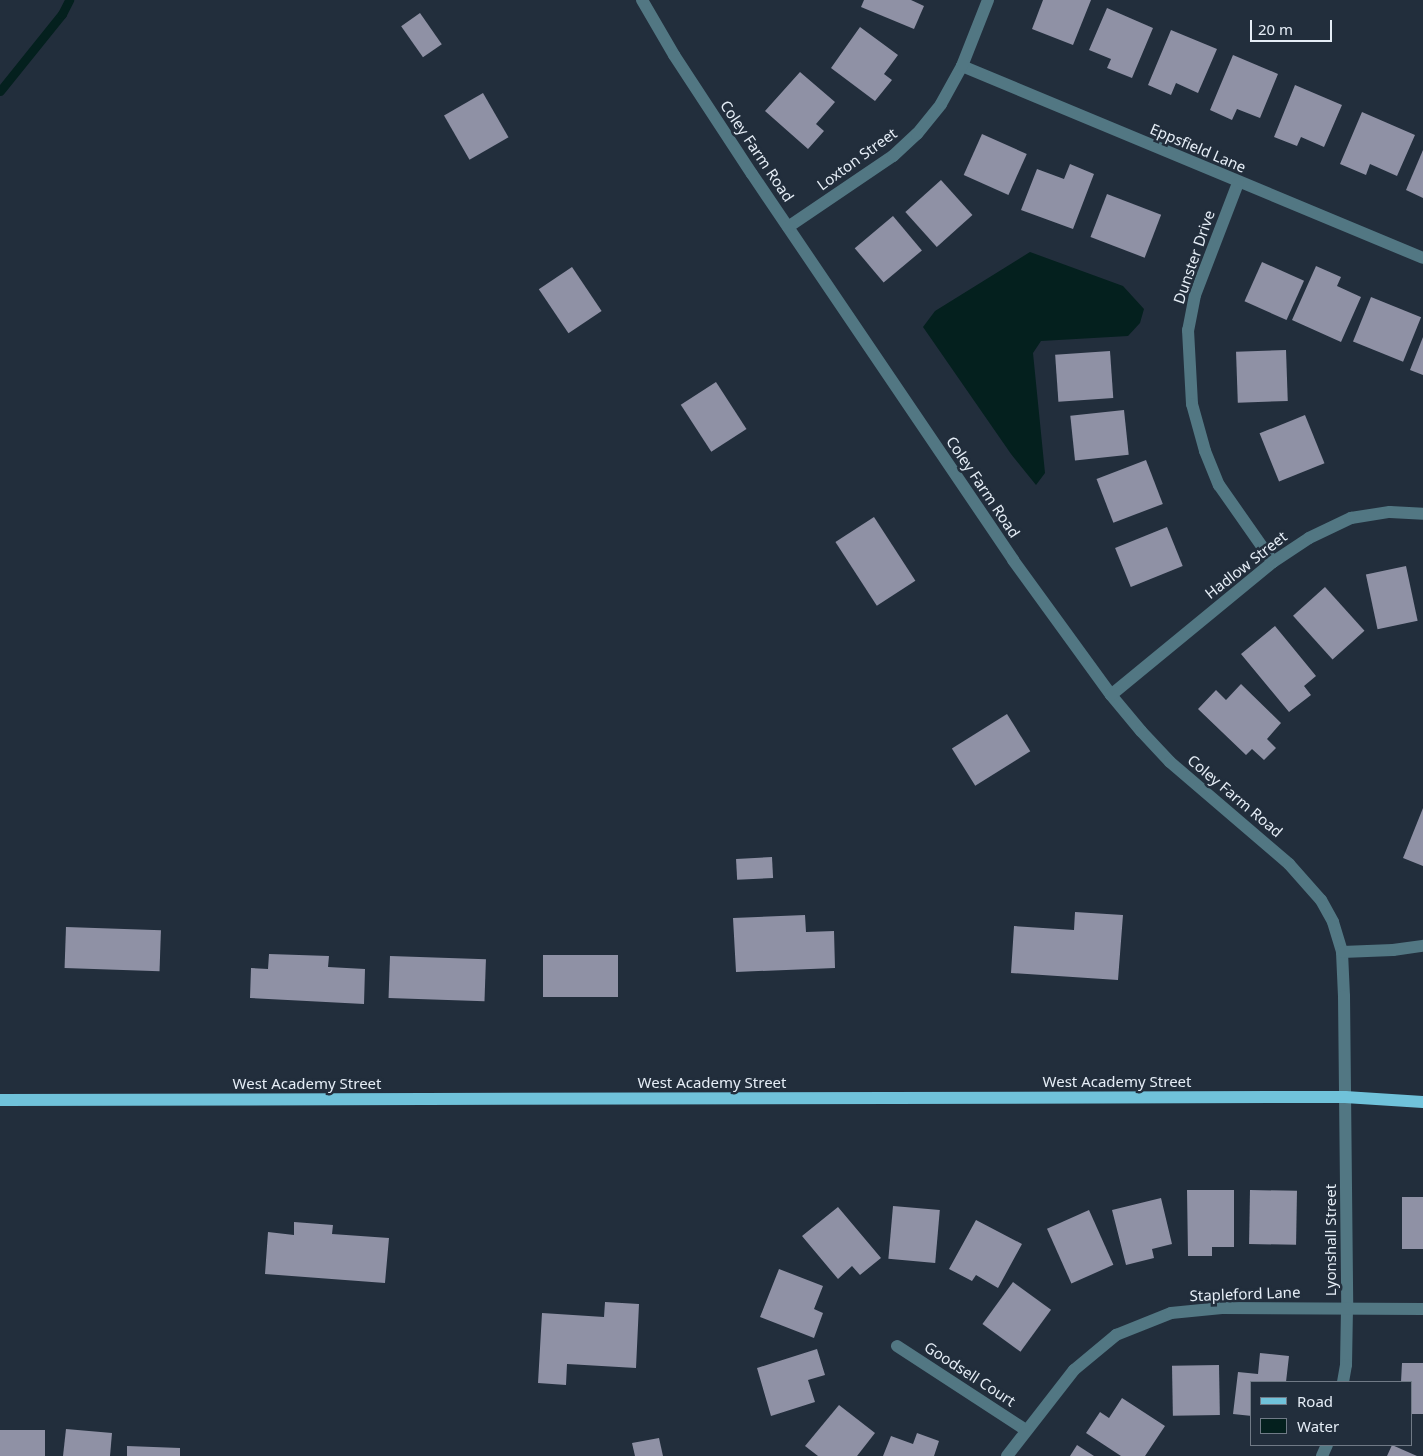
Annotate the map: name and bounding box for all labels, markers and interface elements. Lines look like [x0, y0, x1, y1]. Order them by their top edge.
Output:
scale bar [1253, 10, 1336, 42]
text: 20 m [1258, 19, 1293, 39]
street label: Coley Farm Road [716, 97, 798, 205]
street label: Eppsfield Lane [1147, 120, 1249, 176]
street label: Loxton Street [814, 124, 900, 194]
street label: Dunster Drive [1170, 208, 1218, 306]
street label: Coley Farm Road [942, 433, 1024, 541]
street label: Hadlow Street [1201, 527, 1291, 603]
street label: Coley Farm Road [1184, 751, 1286, 841]
street label: West Academy Street [1043, 1073, 1191, 1091]
street label: West Academy Street [638, 1074, 786, 1092]
street label: West Academy Street [233, 1075, 381, 1093]
street label: Lyonshall Street [1322, 1184, 1340, 1296]
street label: Stapleford Lane [1189, 1283, 1301, 1305]
street label: Goodsell Court [921, 1338, 1019, 1410]
legend [1250, 1381, 1413, 1446]
text: Road [1297, 1391, 1333, 1411]
text: Water [1297, 1416, 1339, 1436]

